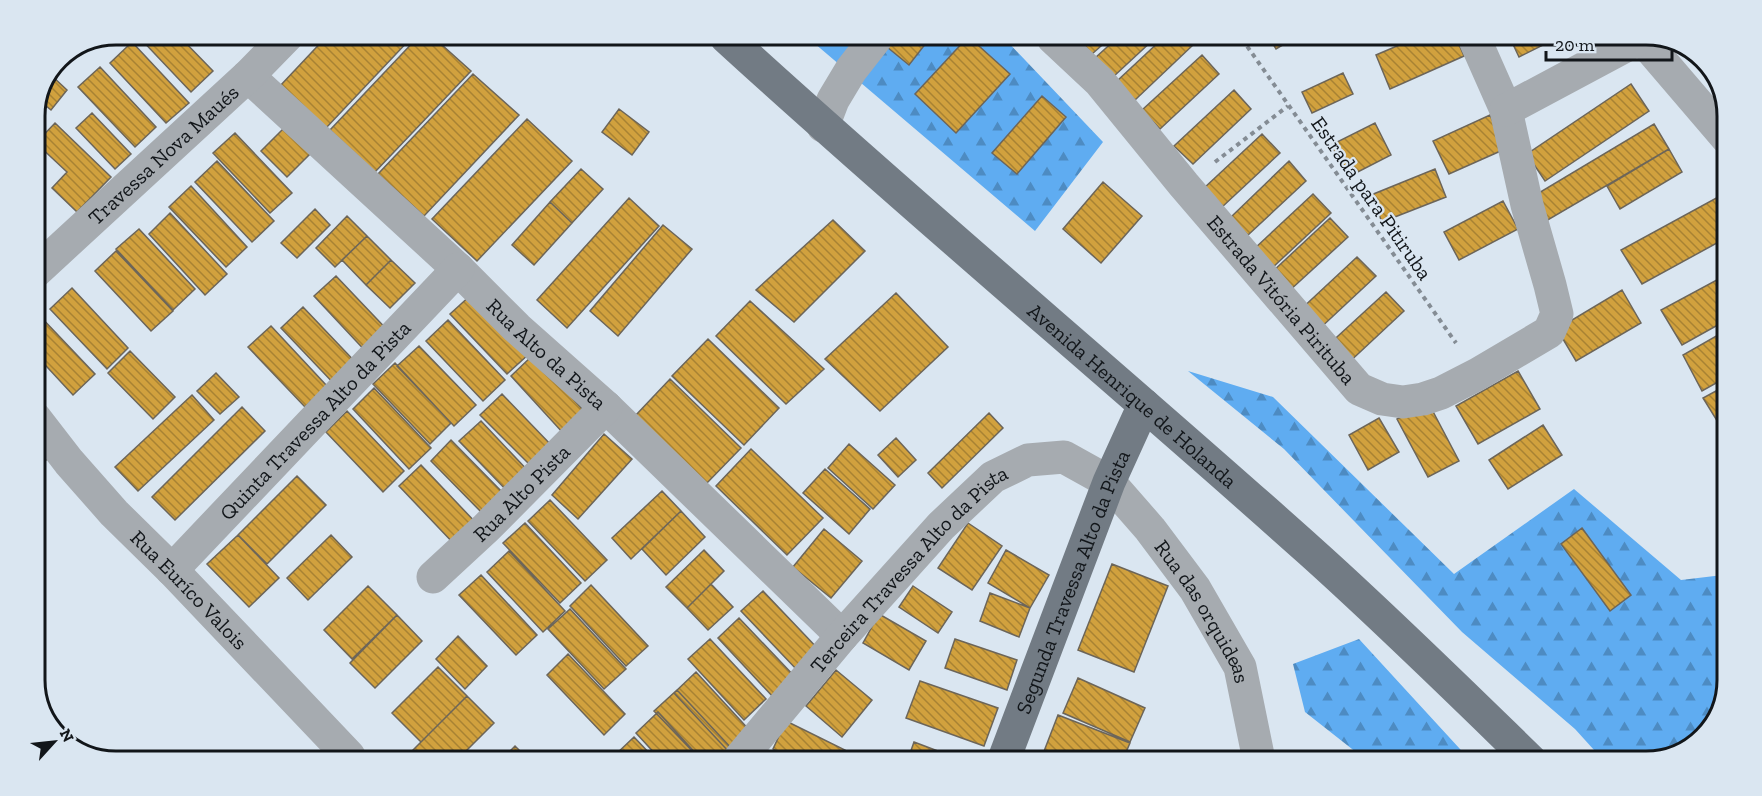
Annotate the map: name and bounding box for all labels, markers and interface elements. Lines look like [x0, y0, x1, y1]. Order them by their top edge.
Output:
scale bar [1546, 24, 1672, 62]
text: 20 m [1555, 34, 1595, 56]
street label: Travessa Nova Maués [83, 79, 243, 229]
street label: Estrada para Pitiruba [1306, 111, 1438, 285]
street label: Estrada Vitória Pirituba [1203, 210, 1362, 389]
street label: Rua Alto da Pista [482, 293, 612, 414]
street label: Avenida Henrique de Holanda [1023, 298, 1242, 493]
street label: Quinta Travessa Alto da Pista [214, 315, 415, 525]
street label: Rua Alto Pista [468, 439, 575, 546]
street label: Segunda Travessa Alto da Pista [1010, 446, 1135, 717]
street label: Terceira Travessa Alto da Pista [804, 460, 1011, 678]
street label: Rua Euríco Valois [126, 524, 253, 654]
street label: Rua das orquideas [1150, 535, 1255, 685]
north arrow [24, 712, 84, 772]
text: N [56, 726, 78, 745]

